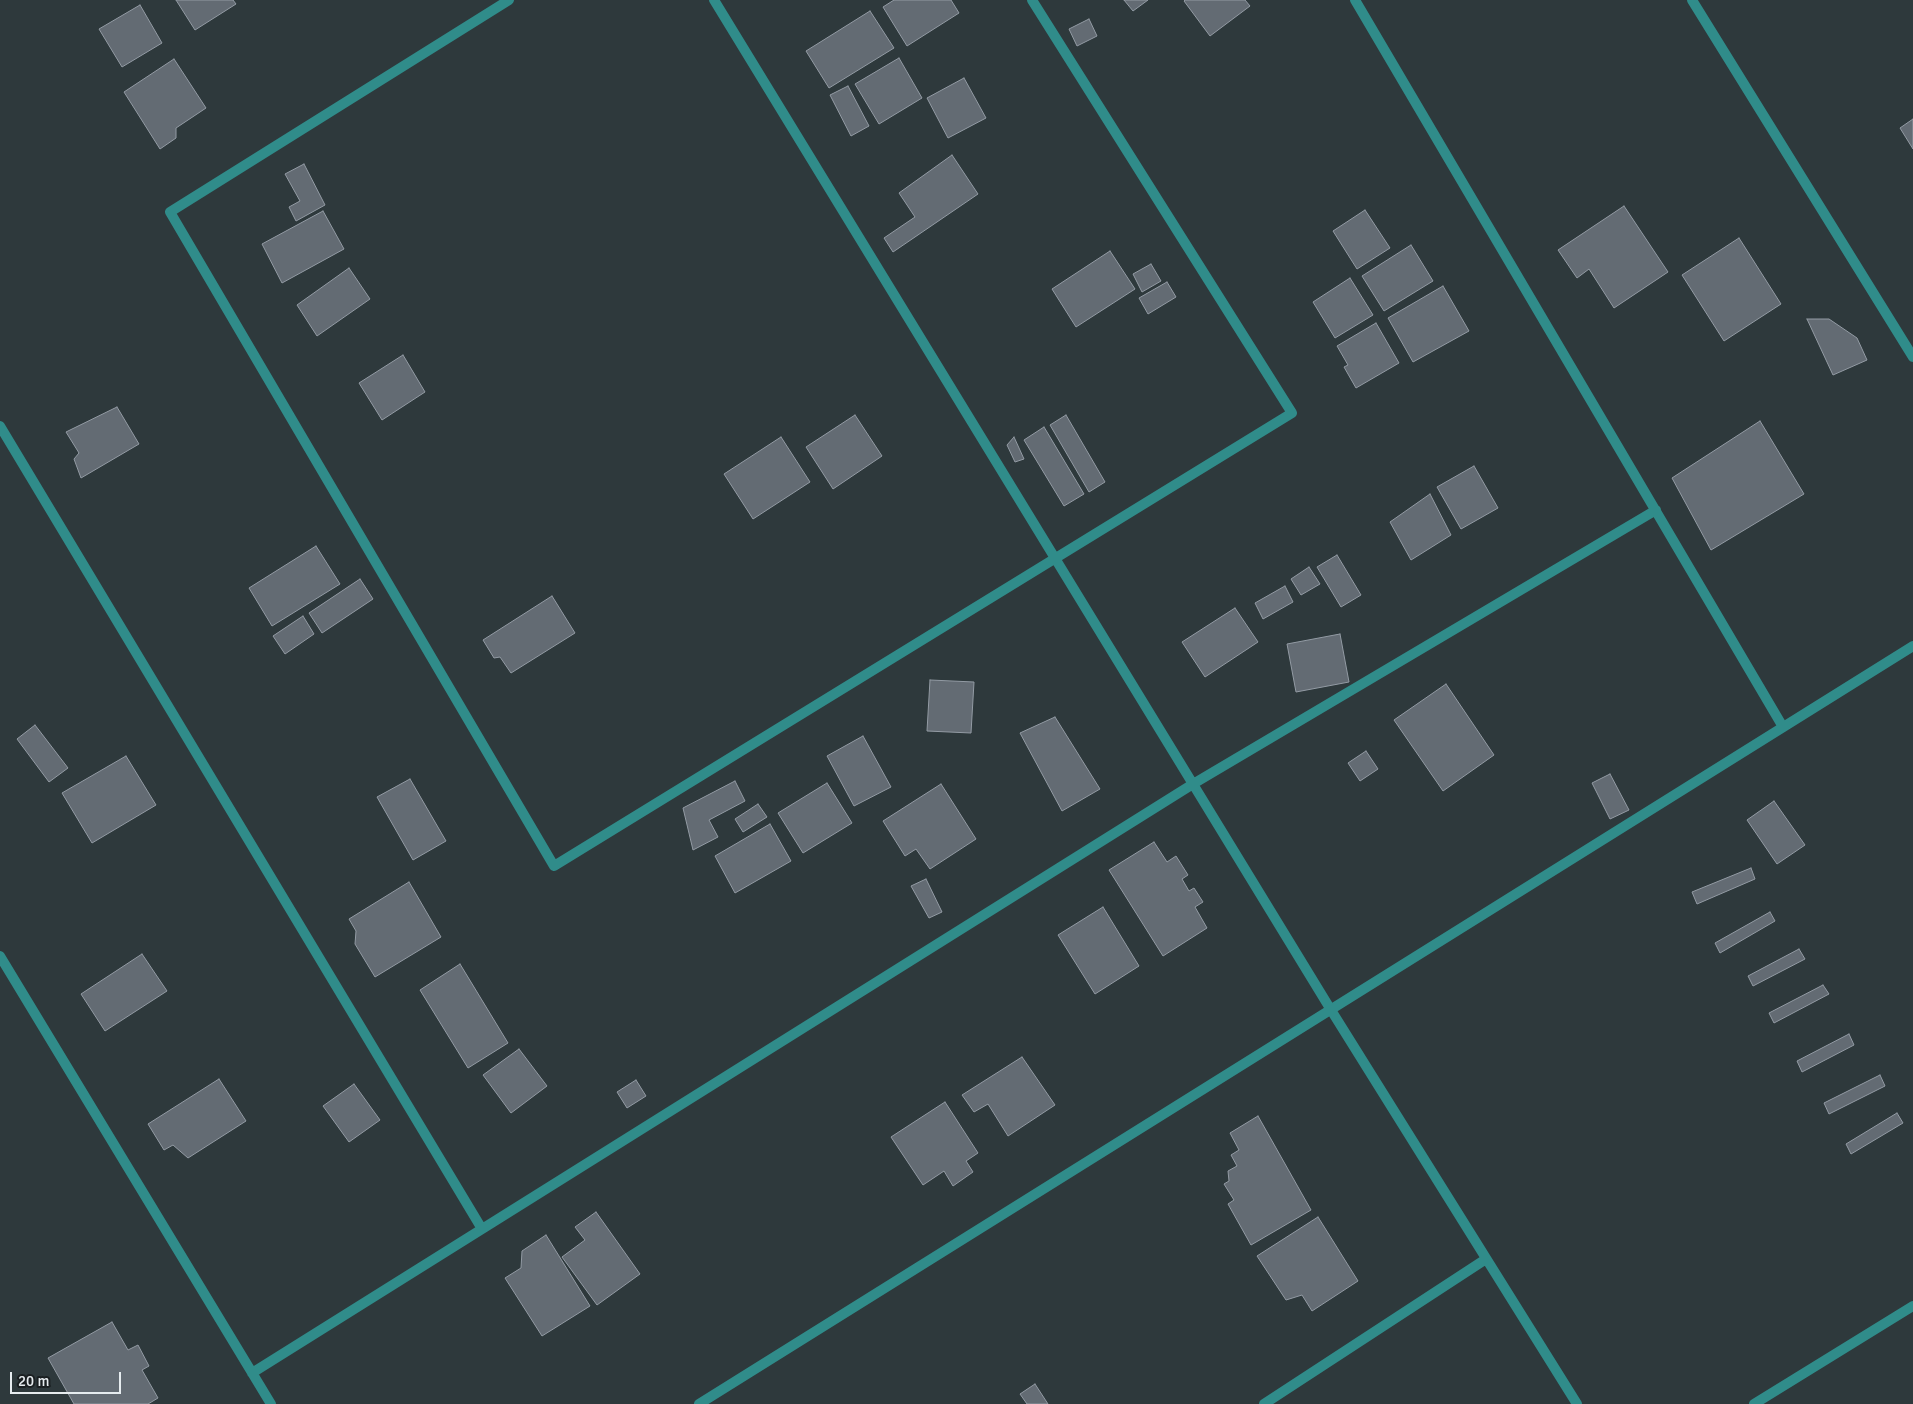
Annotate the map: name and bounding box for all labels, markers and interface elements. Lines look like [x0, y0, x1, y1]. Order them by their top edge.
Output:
scale bar [12, 1362, 124, 1394]
text: 20 m [18, 1372, 49, 1390]

